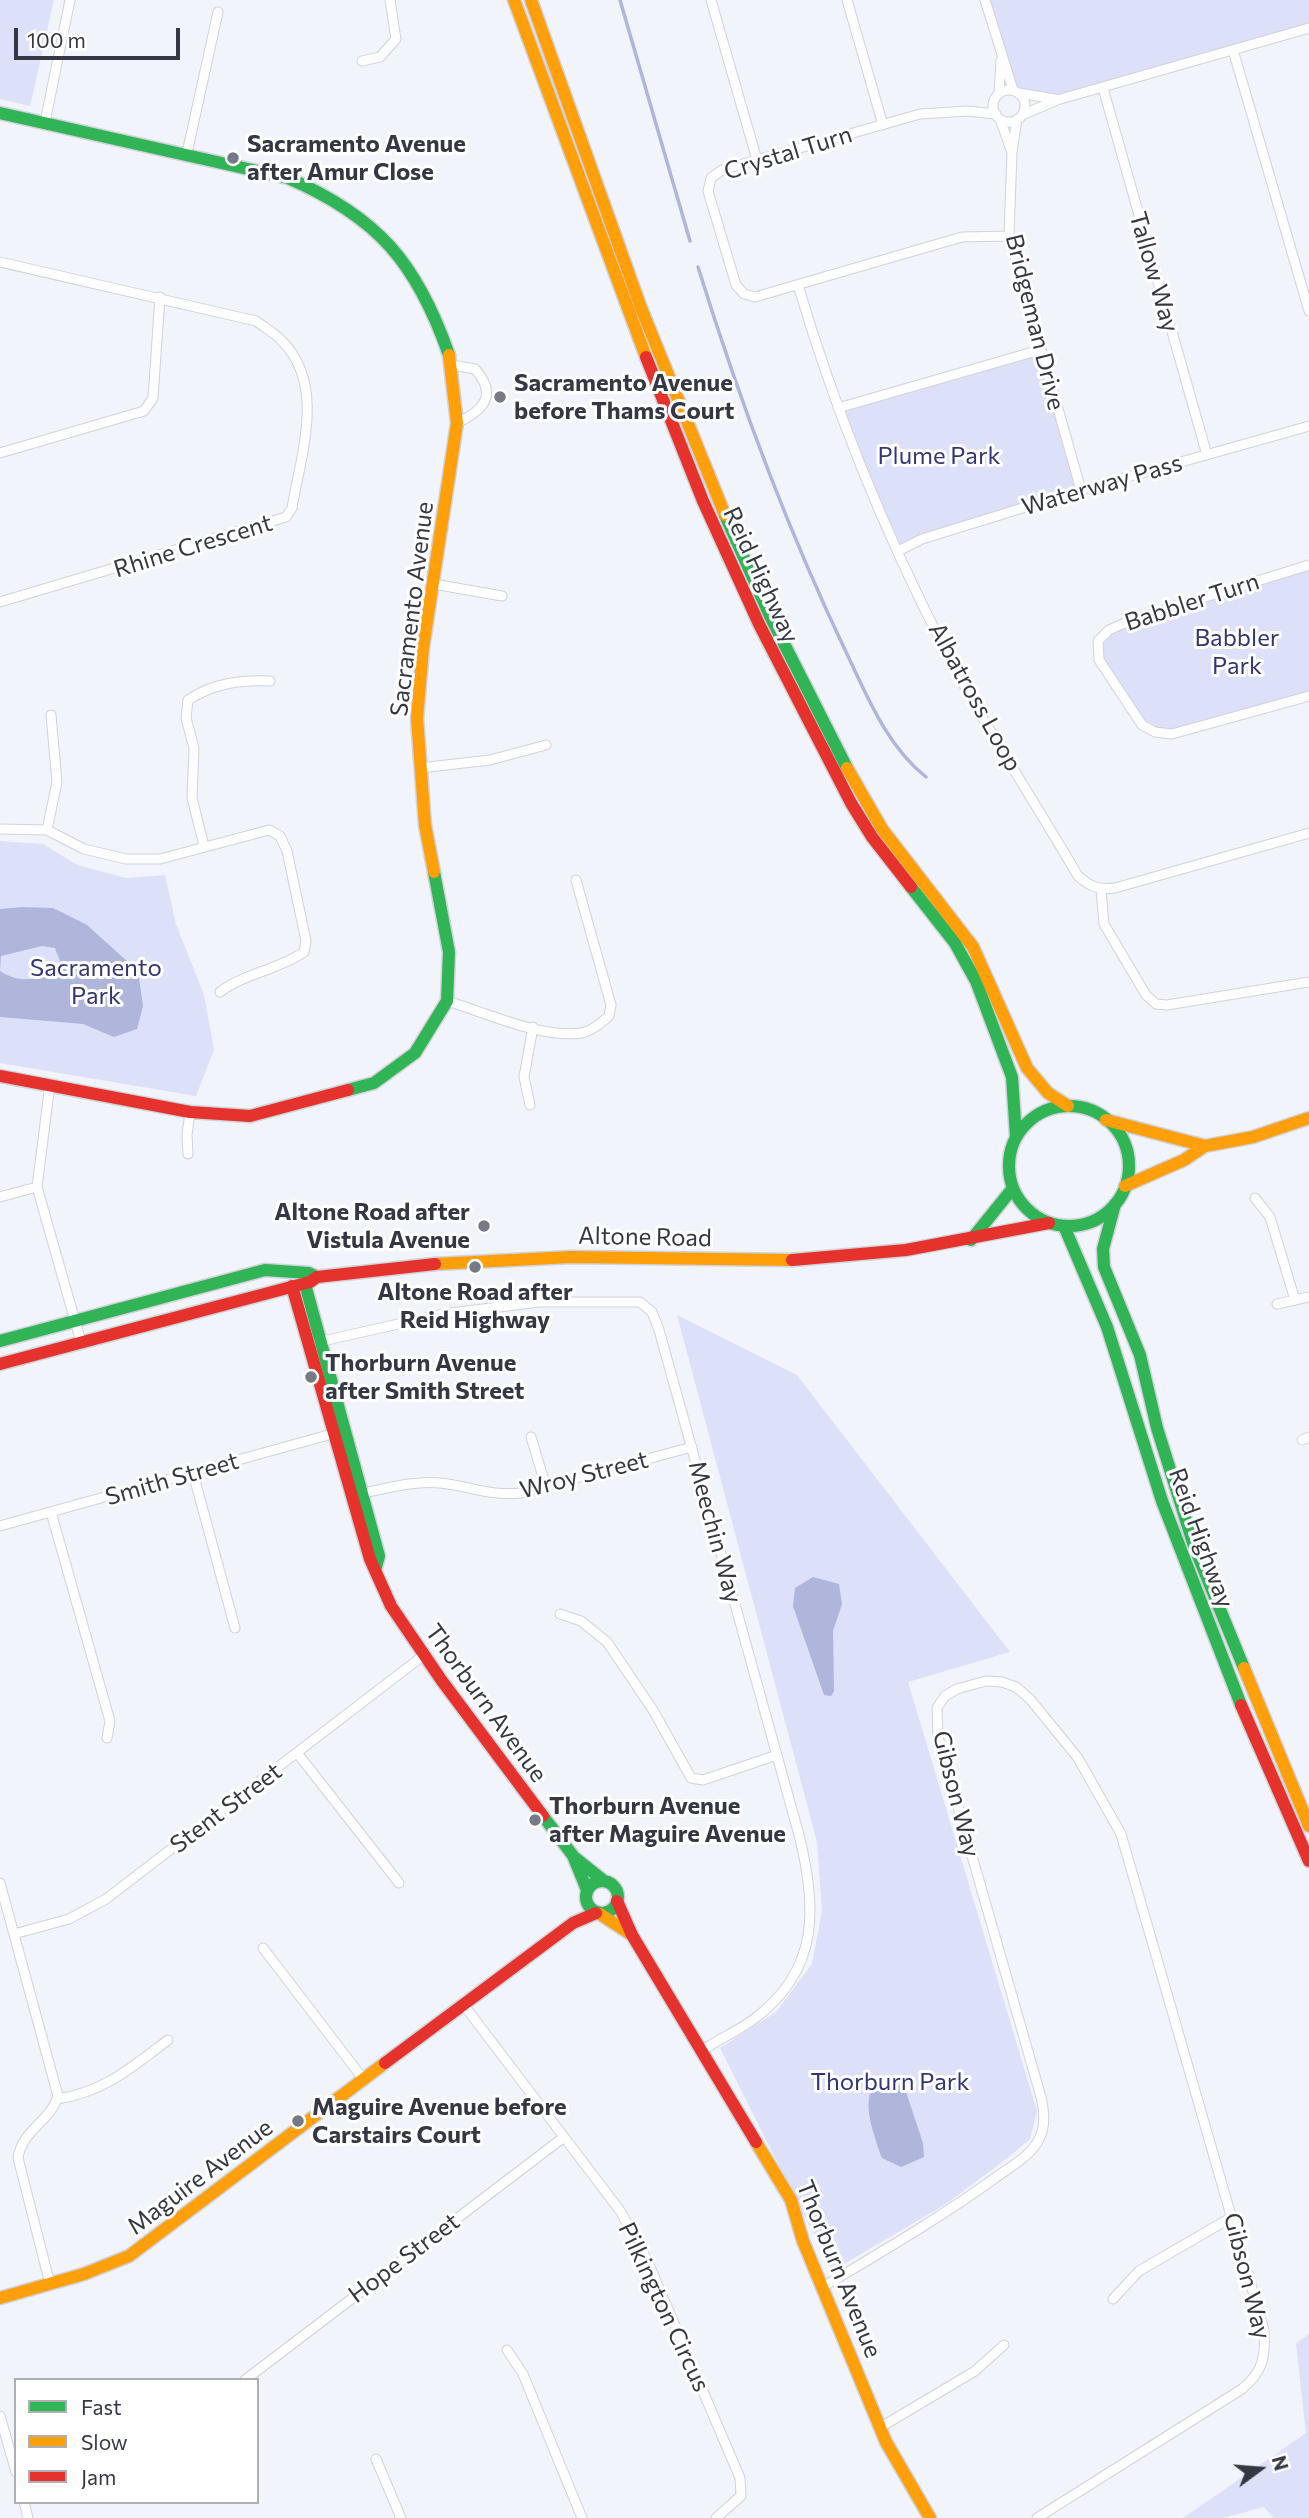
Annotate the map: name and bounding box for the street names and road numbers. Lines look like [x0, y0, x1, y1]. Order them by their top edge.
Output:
street label: Crystal Turn [720, 120, 856, 186]
street label: Tallow Way [1123, 209, 1185, 335]
street label: Bridgeman Drive [999, 231, 1071, 413]
street label: Waterway Pass [1019, 448, 1185, 522]
street label: Sacramento Avenue [385, 500, 439, 718]
street label: Reid Highway [717, 502, 805, 648]
street label: Rhine Crescent [110, 508, 276, 584]
street label: Babbler Turn [1121, 567, 1263, 637]
street label: Albatross Loop [922, 618, 1028, 776]
street label: Altone Road [578, 1221, 712, 1253]
street label: Wroy Street [517, 1445, 651, 1505]
street label: Smith Street [102, 1446, 242, 1512]
street label: Meechin Way [682, 1458, 748, 1606]
street label: Reid Highway [1162, 1464, 1240, 1612]
street label: Thorburn Avenue [419, 1618, 553, 1788]
street label: Gibson Way [926, 1728, 986, 1860]
street label: Stent Street [165, 1757, 287, 1859]
street label: Maguire Avenue [122, 2113, 278, 2241]
street label: Thorburn Avenue [790, 2176, 888, 2362]
street label: Hope Street [343, 2207, 465, 2309]
street label: Gibson Way [1217, 2210, 1277, 2342]
street label: Pilkington Circus [612, 2218, 716, 2396]

